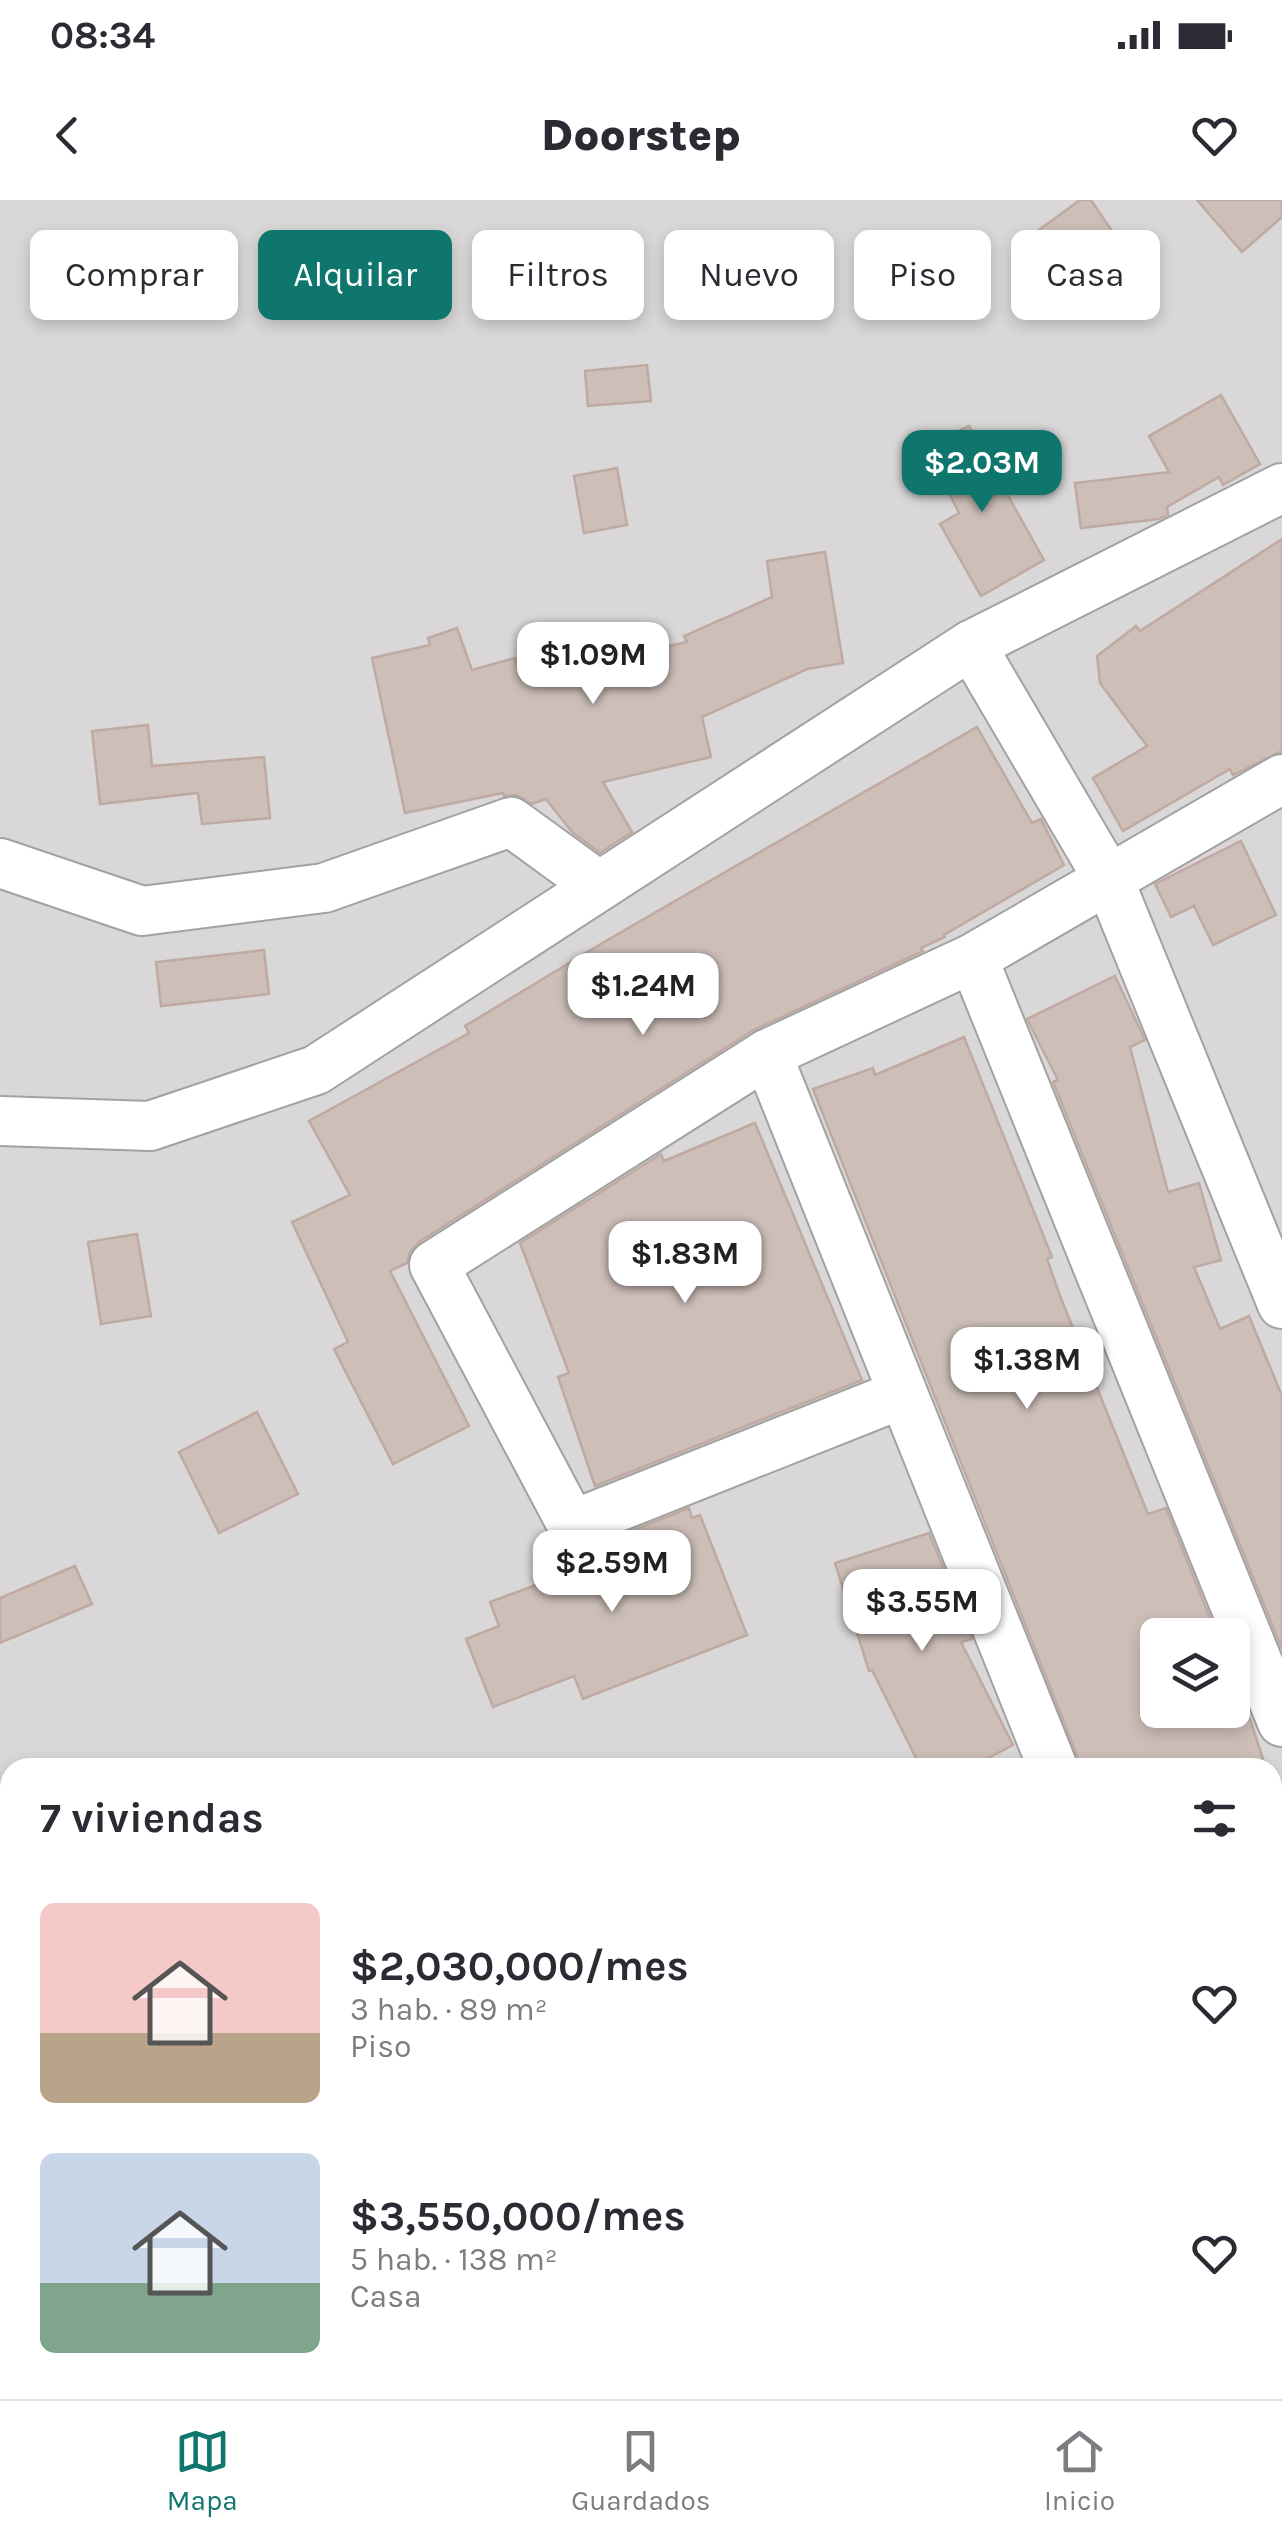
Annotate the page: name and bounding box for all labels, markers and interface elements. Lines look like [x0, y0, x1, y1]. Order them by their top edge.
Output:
text: 08:34 [50, 13, 155, 58]
icon: back [40, 108, 95, 163]
icon: heart [1187, 108, 1242, 163]
text: Doorstep [541, 109, 741, 161]
chip: Comprar [30, 230, 238, 320]
chip: Alquilar [258, 230, 452, 320]
chip: Filtros [472, 230, 644, 320]
chip: Nuevo [664, 230, 834, 320]
chip: Piso [854, 230, 991, 320]
chip: Casa [1011, 230, 1160, 320]
pin: $2.03M [901, 430, 1063, 515]
text: $2.03M [924, 444, 1040, 481]
pin: $1.09M [512, 622, 674, 707]
text: $1.09M [539, 636, 647, 673]
pin: $1.24M [562, 953, 724, 1038]
text: $1.24M [590, 967, 696, 1004]
pin: $1.83M [604, 1221, 766, 1306]
text: $1.83M [631, 1235, 739, 1272]
pin: $1.38M [946, 1327, 1108, 1412]
text: $1.38M [973, 1341, 1081, 1378]
pin: $2.59M [531, 1530, 693, 1615]
text: $2.59M [555, 1544, 669, 1581]
pin: $3.55M [841, 1569, 1003, 1654]
text: $3.55M [865, 1583, 979, 1620]
map controls [1140, 1618, 1250, 1728]
button: layers [1140, 1618, 1250, 1728]
icon: filters [1187, 1791, 1242, 1846]
text: 7 viviendas [40, 1793, 264, 1843]
text: $2,030,000/mes [350, 1941, 689, 1991]
icon: home [120, 1943, 240, 2063]
icon: heart [1187, 1976, 1242, 2031]
text: 3 hab. · 89 m² [350, 1991, 548, 2028]
text: Piso [350, 2028, 412, 2065]
text: $3,550,000/mes [350, 2191, 686, 2241]
icon: home [120, 2193, 240, 2313]
icon: heart [1187, 2226, 1242, 2281]
text: 5 hab. · 138 m² [350, 2241, 558, 2278]
text: Casa [350, 2278, 422, 2315]
tab: Mapa [167, 2424, 238, 2517]
tab: Guardados [571, 2424, 710, 2517]
tab: Inicio [1044, 2424, 1115, 2517]

